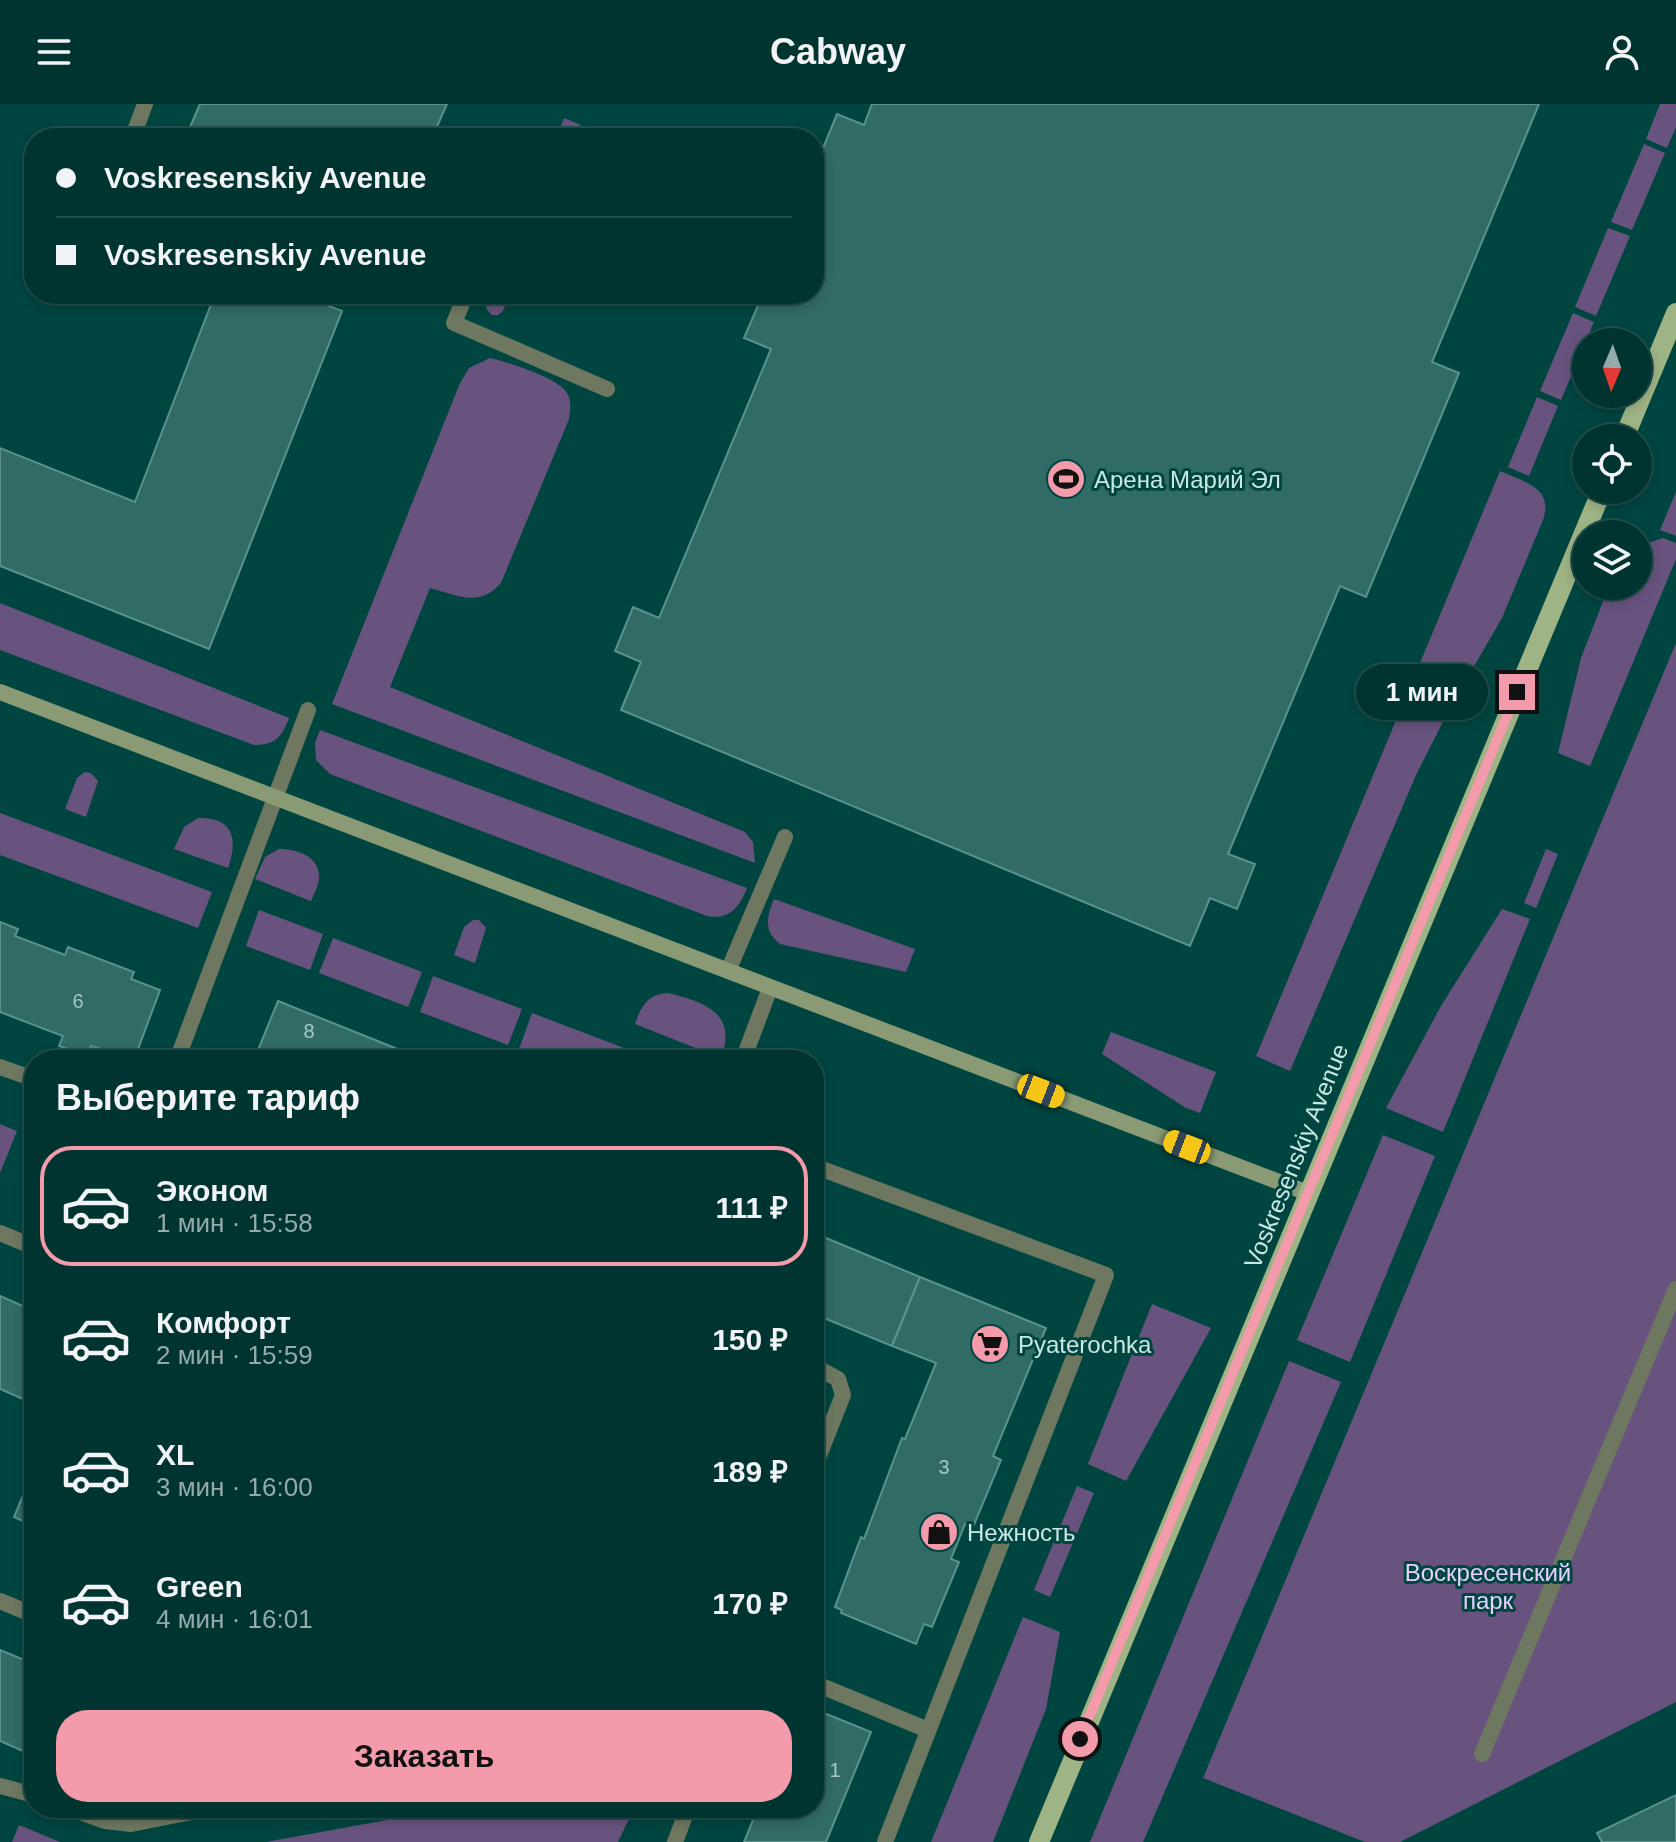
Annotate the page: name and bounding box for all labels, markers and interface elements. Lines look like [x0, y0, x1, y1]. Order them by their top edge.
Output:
icon: menu [32, 30, 76, 74]
icon: person [1600, 30, 1644, 74]
text: Cabway [770, 31, 906, 72]
text: Voskresenskiy Avenue [104, 161, 426, 194]
text: Voskresenskiy Avenue [104, 238, 426, 271]
north arrow [1572, 328, 1652, 408]
map controls [1572, 328, 1652, 600]
button: locate [1572, 424, 1652, 504]
sports icon: Арена Марий Эл [1045, 458, 1087, 500]
place label: Арена Марий Эл [1094, 466, 1281, 493]
button: layers [1572, 520, 1652, 600]
callout: 1 мин [1357, 664, 1489, 720]
route end [1499, 674, 1535, 710]
text: 1 мин [1386, 677, 1458, 707]
house number: 6 [72, 990, 84, 1012]
house number: 8 [303, 1020, 315, 1042]
street label: Voskresenskiy Avenue [1239, 1040, 1353, 1272]
car [1014, 1071, 1068, 1111]
text: Выберите тариф [56, 1077, 360, 1118]
car [1160, 1127, 1214, 1167]
icon: car [60, 1170, 132, 1242]
text: Эконом [156, 1174, 269, 1207]
text: 111 ₽ [715, 1191, 788, 1224]
text: 1 мин · 15:58 [156, 1208, 313, 1238]
icon: car [60, 1302, 132, 1374]
text: Комфорт [156, 1306, 291, 1339]
text: 150 ₽ [712, 1323, 788, 1356]
supermarket icon: Pyaterochka [969, 1323, 1011, 1365]
place label: Pyaterochka [1018, 1331, 1152, 1358]
text: 2 мин · 15:59 [156, 1340, 313, 1370]
icon: car [60, 1434, 132, 1506]
text: XL [156, 1438, 194, 1471]
text: 189 ₽ [712, 1455, 788, 1488]
house number: 3 [938, 1456, 950, 1478]
text: 3 мин · 16:00 [156, 1472, 313, 1502]
shop icon: Нежность [918, 1511, 960, 1553]
place label: Нежность [967, 1519, 1076, 1546]
park label: Воскресенский парк [1405, 1559, 1571, 1614]
icon: car [60, 1566, 132, 1638]
text: Green [156, 1570, 243, 1603]
text: 170 ₽ [712, 1587, 788, 1620]
text: 4 мин · 16:01 [156, 1604, 313, 1634]
button: Заказать [56, 1710, 792, 1802]
route start [1062, 1721, 1098, 1757]
house number: 1 [829, 1759, 841, 1781]

